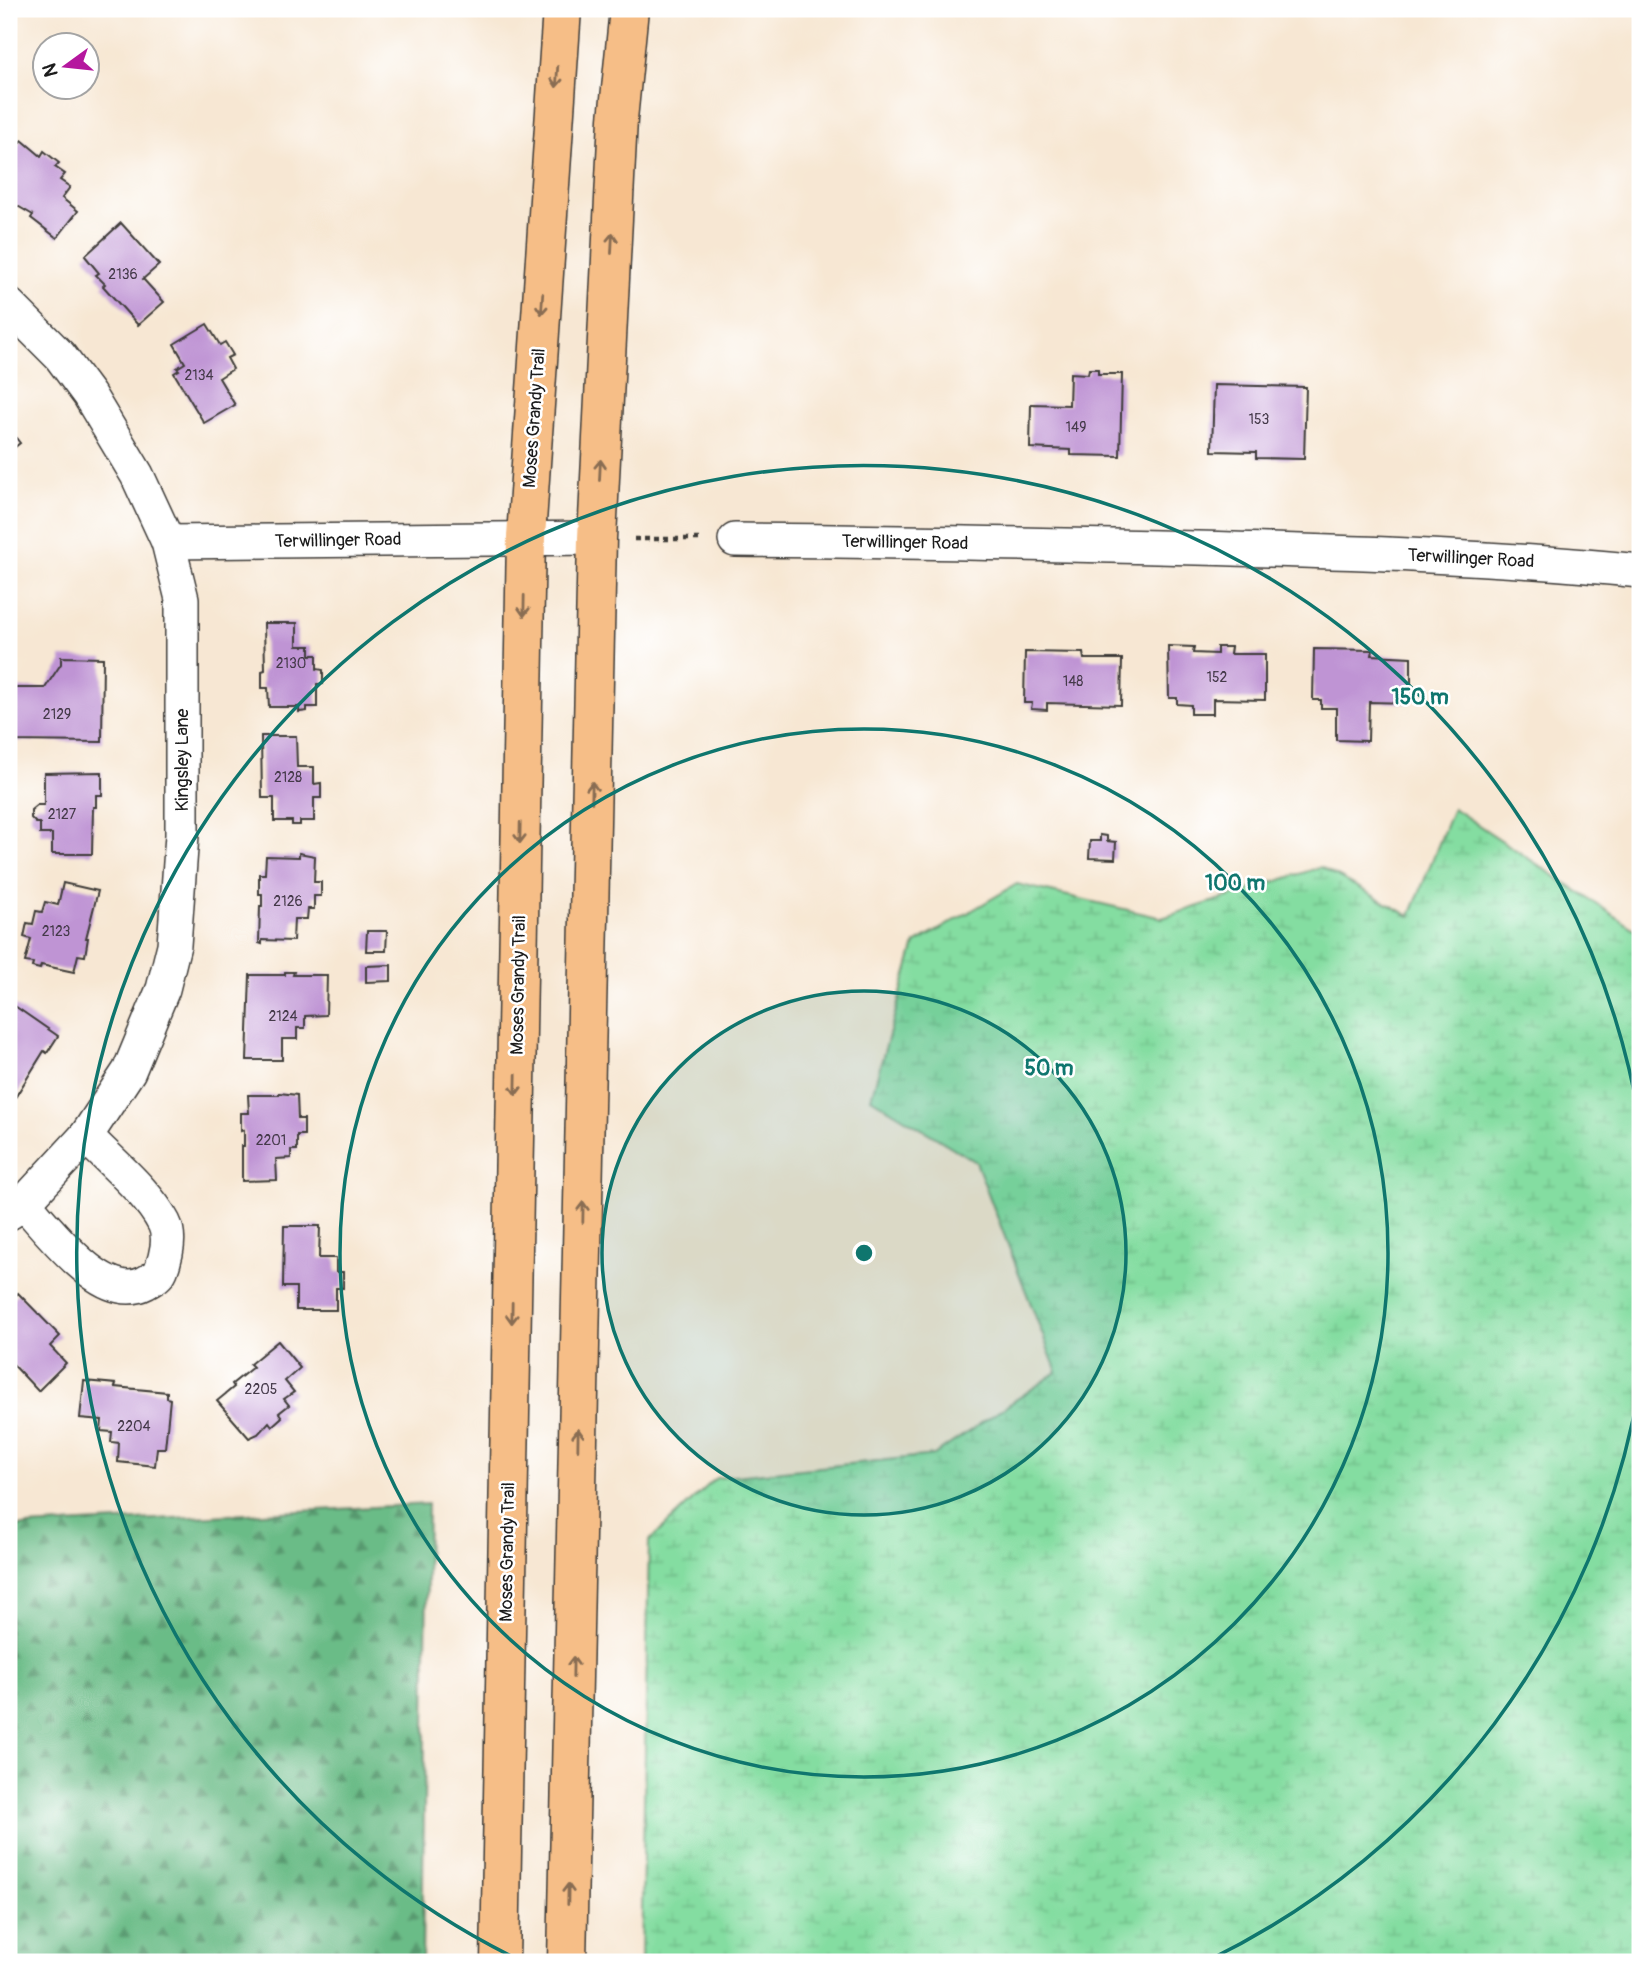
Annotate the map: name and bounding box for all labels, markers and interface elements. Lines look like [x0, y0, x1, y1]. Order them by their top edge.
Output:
north arrow [32, 32, 102, 102]
text: N [37, 61, 64, 79]
one-way arrow [550, 65, 563, 88]
one-way arrow [606, 232, 619, 255]
house number: 2136 [108, 266, 138, 283]
one-way arrow [535, 292, 548, 315]
street label: Moses Grandy Trail [518, 347, 551, 489]
house number: 2134 [184, 367, 214, 384]
house number: 153 [1249, 411, 1270, 428]
house number: 149 [1066, 419, 1086, 436]
one-way arrow [594, 459, 607, 482]
street label: Terwillinger Road [274, 528, 402, 553]
street label: Terwillinger Road [841, 530, 969, 555]
street label: Terwillinger Road [1407, 544, 1535, 573]
one-way arrow [518, 594, 531, 617]
house number: 2130 [276, 655, 306, 672]
house number: 152 [1207, 669, 1228, 686]
house number: 148 [1063, 673, 1083, 690]
text: 150 m [1391, 684, 1449, 711]
house number: 2129 [43, 706, 71, 723]
street label: Kingsley Lane [171, 708, 194, 811]
house number: 2128 [274, 769, 302, 786]
one-way arrow [585, 781, 599, 804]
house number: 2127 [48, 806, 77, 823]
one-way arrow [514, 821, 527, 844]
text: 100 m [1205, 870, 1265, 897]
house number: 2126 [273, 893, 303, 910]
street label: Moses Grandy Trail [506, 915, 531, 1055]
house number: 2123 [42, 923, 70, 940]
house number: 2124 [268, 1008, 298, 1025]
text: 50 m [1025, 1055, 1074, 1082]
one-way arrow [509, 1073, 523, 1096]
house number: 2201 [256, 1132, 286, 1149]
one-way arrow [576, 1200, 590, 1223]
centre of rings [852, 1241, 876, 1265]
one-way arrow [505, 1301, 518, 1324]
house number: 2205 [245, 1381, 277, 1398]
house number: 2204 [117, 1418, 151, 1435]
one-way arrow [571, 1428, 585, 1451]
street label: Moses Grandy Trail [495, 1482, 520, 1622]
one-way arrow [566, 1655, 580, 1678]
one-way arrow [561, 1883, 575, 1906]

